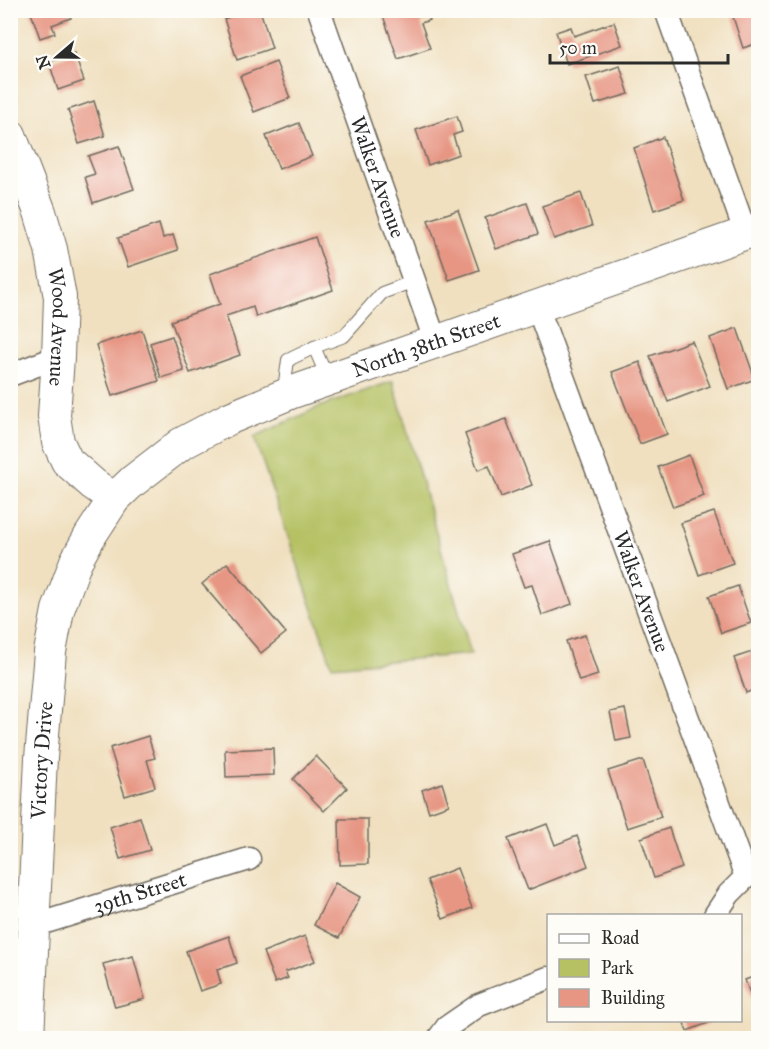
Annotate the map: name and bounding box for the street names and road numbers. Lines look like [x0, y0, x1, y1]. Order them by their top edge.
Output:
street label: Walker Avenue [344, 113, 411, 242]
street label: Wood Avenue [42, 266, 73, 387]
street label: North 38th Street [349, 307, 504, 383]
street label: Walker Avenue [607, 527, 676, 656]
street label: Victory Drive [25, 700, 59, 821]
street label: 39th Street [90, 866, 190, 919]

